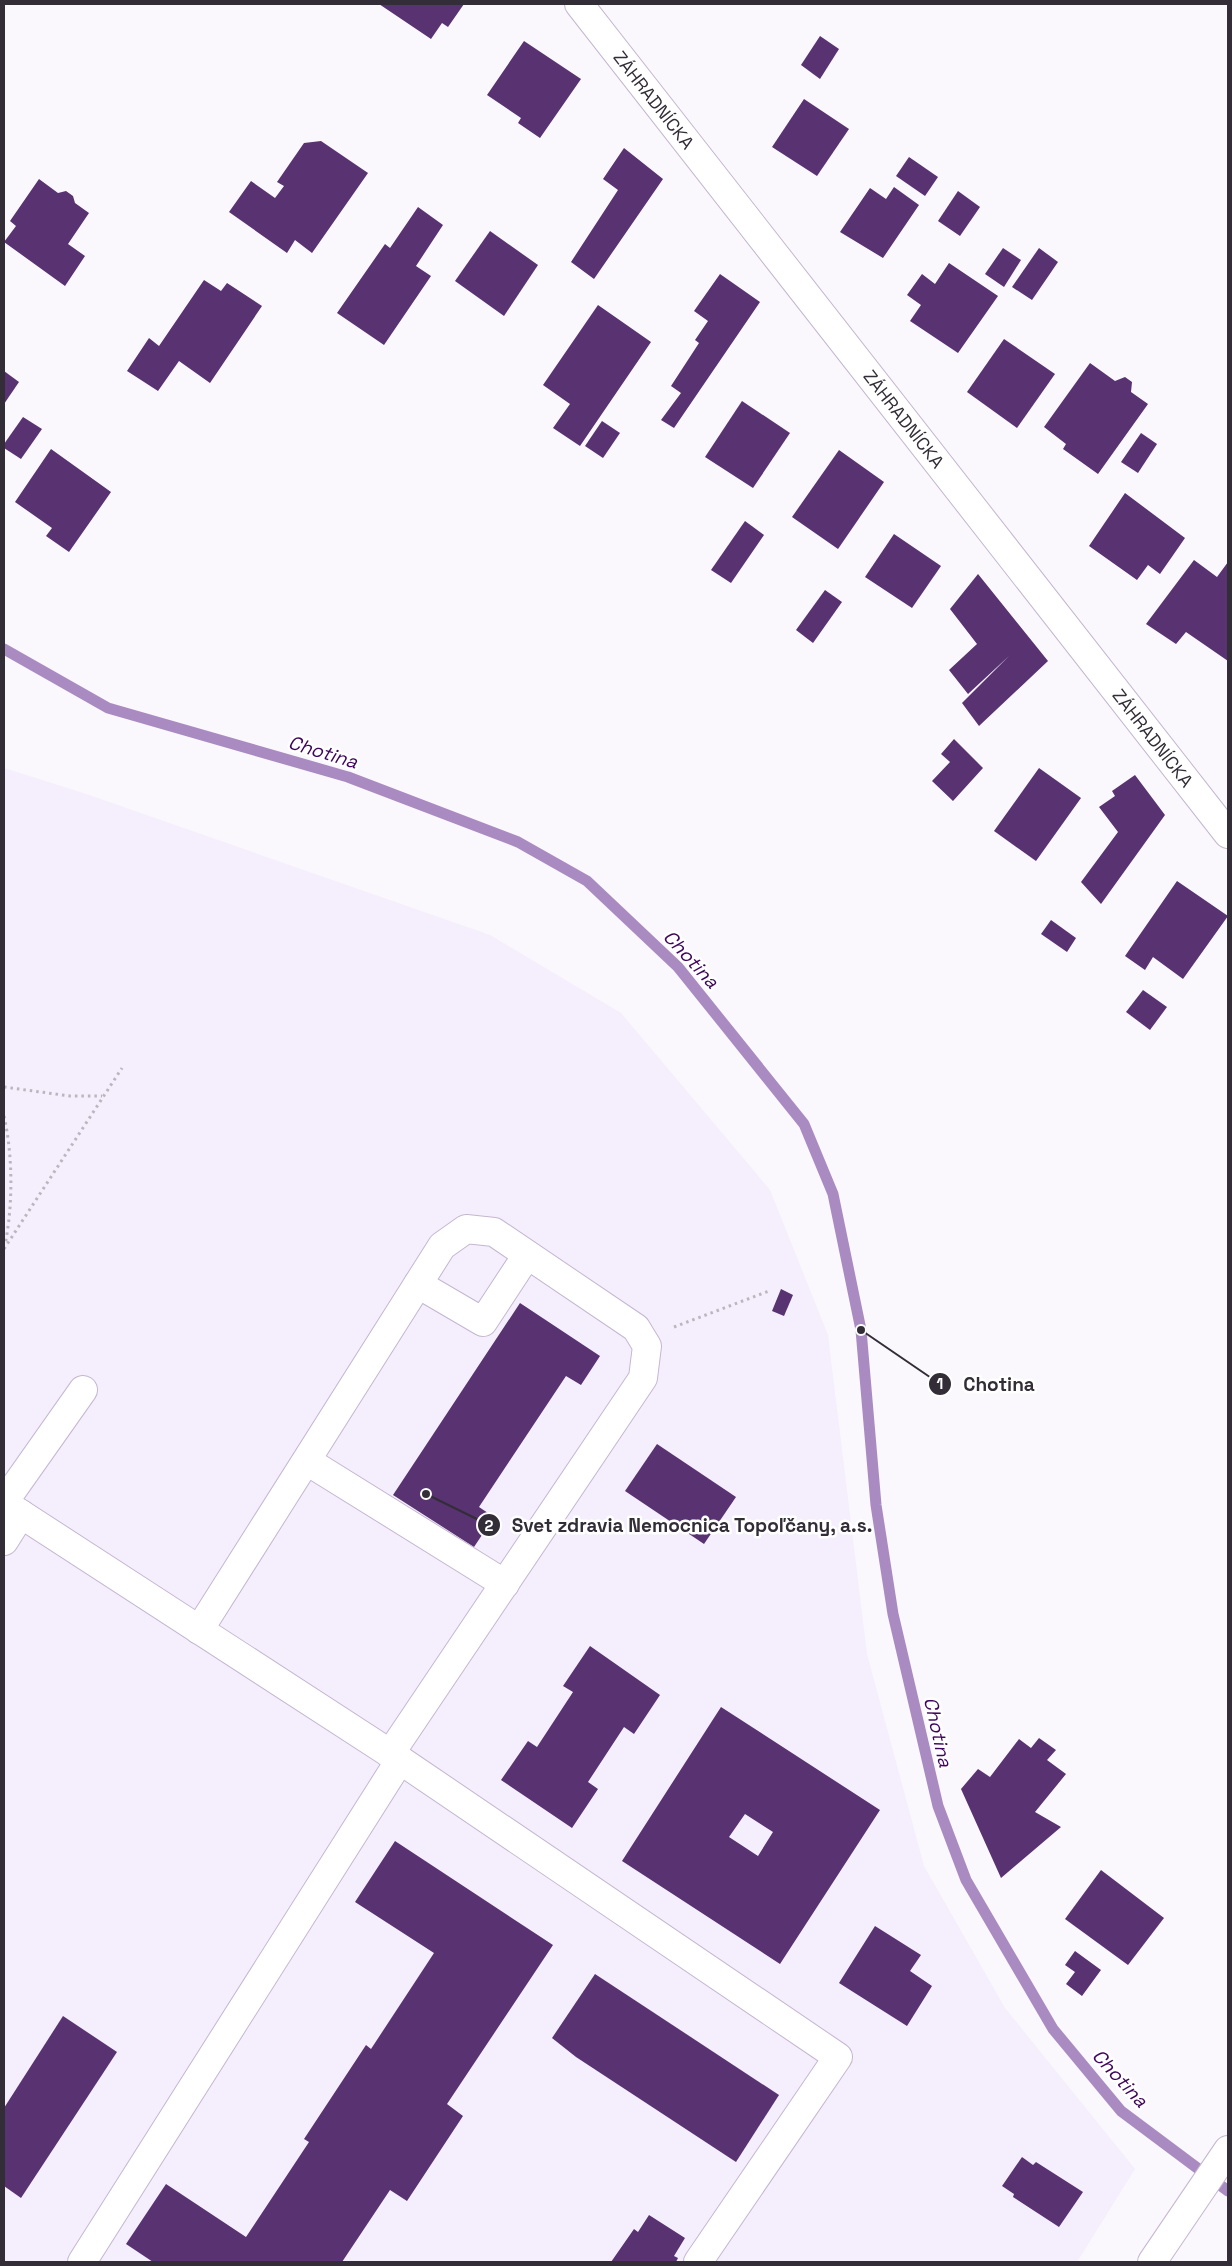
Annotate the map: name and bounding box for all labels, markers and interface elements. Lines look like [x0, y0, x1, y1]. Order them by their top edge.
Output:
street label: ZÁHRADNÍCKA [608, 46, 700, 154]
street label: ZÁHRADNÍCKA [858, 365, 950, 473]
street label: ZÁHRADNÍCKA [1107, 684, 1199, 792]
water label: Chotina [285, 730, 361, 774]
water label: Chotina [658, 924, 724, 994]
callout: Chotina [928, 1367, 1045, 1401]
text: Chotina [963, 1372, 1035, 1397]
text: 1 [937, 1374, 943, 1393]
callout: Svet zdravia Nemocnica Topoľčany, a.s. [477, 1508, 883, 1542]
text: Svet zdravia Nemocnica Topoľčany, a.s. [512, 1513, 872, 1538]
text: 2 [485, 1516, 494, 1535]
water label: Chotina [918, 1695, 958, 1770]
water label: Chotina [1087, 2043, 1153, 2113]

